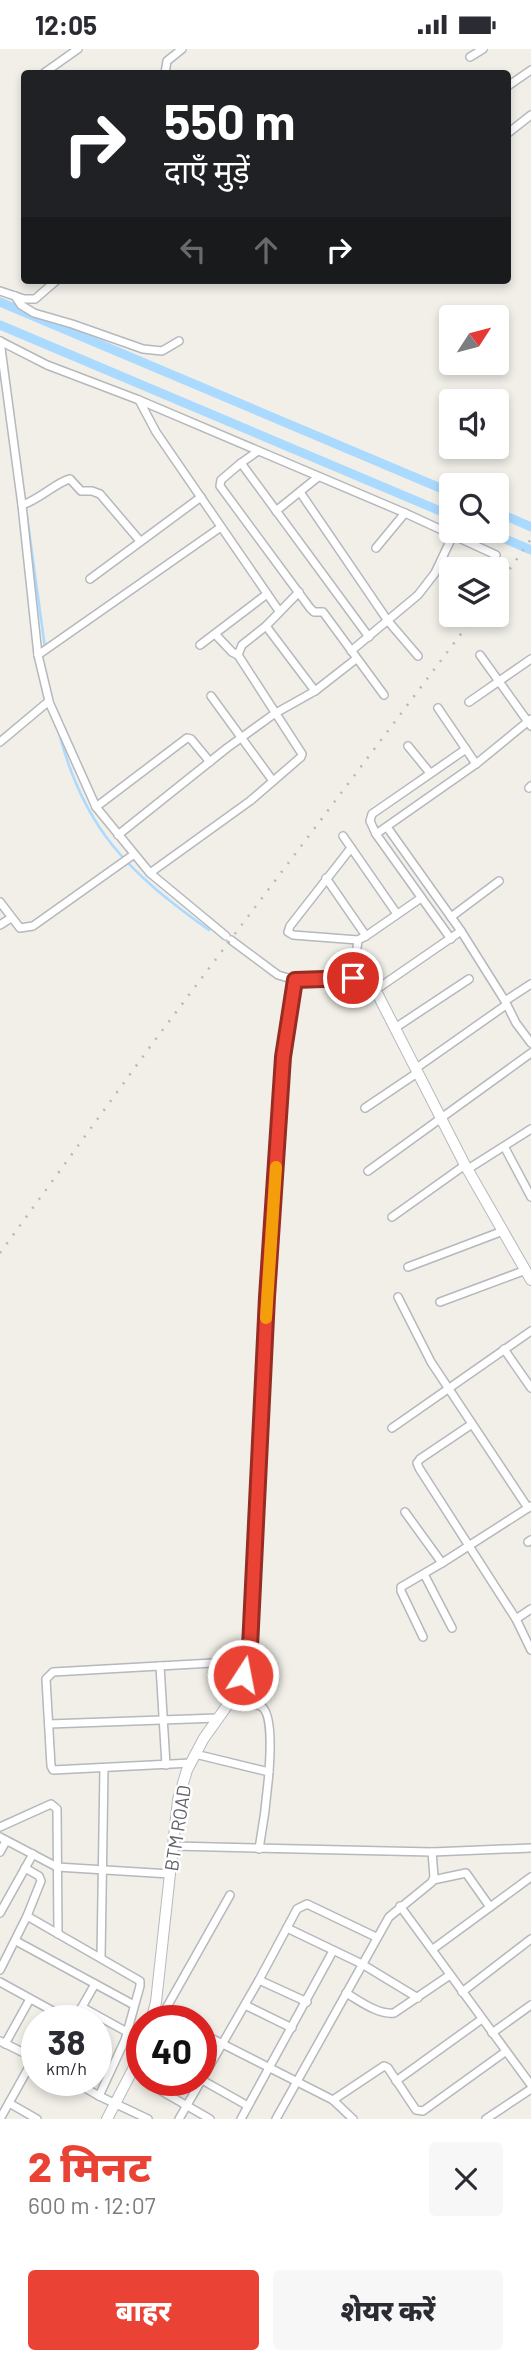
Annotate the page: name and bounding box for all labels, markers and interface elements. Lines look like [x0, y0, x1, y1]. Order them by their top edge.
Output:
text: 12:05 [35, 9, 97, 40]
text: 550 m [164, 91, 295, 150]
icon: right [49, 98, 140, 189]
text: दाएँ मुड़ें [164, 151, 250, 189]
icon: left [174, 231, 212, 269]
icon: ahead [247, 231, 285, 269]
icon: right [320, 231, 358, 269]
north arrow [439, 305, 509, 375]
map controls [439, 305, 509, 627]
button: sound [439, 389, 509, 459]
button: search [439, 473, 509, 543]
button: layers [439, 557, 509, 627]
pin [323, 948, 383, 1008]
icon: arrive [334, 959, 372, 997]
position arrow [206, 1638, 280, 1712]
street label: BTM ROAD [159, 1783, 195, 1873]
speed limit sign: 40 [126, 2005, 217, 2096]
text: 38 [48, 2020, 85, 2062]
text: km/h [46, 2057, 87, 2079]
text: 2 मिनट [28, 2140, 151, 2190]
button: close [429, 2142, 503, 2216]
text: 600 m · 12:07 [28, 2191, 156, 2219]
button: बाहर [28, 2270, 259, 2350]
button: शेयर करें [273, 2270, 503, 2350]

